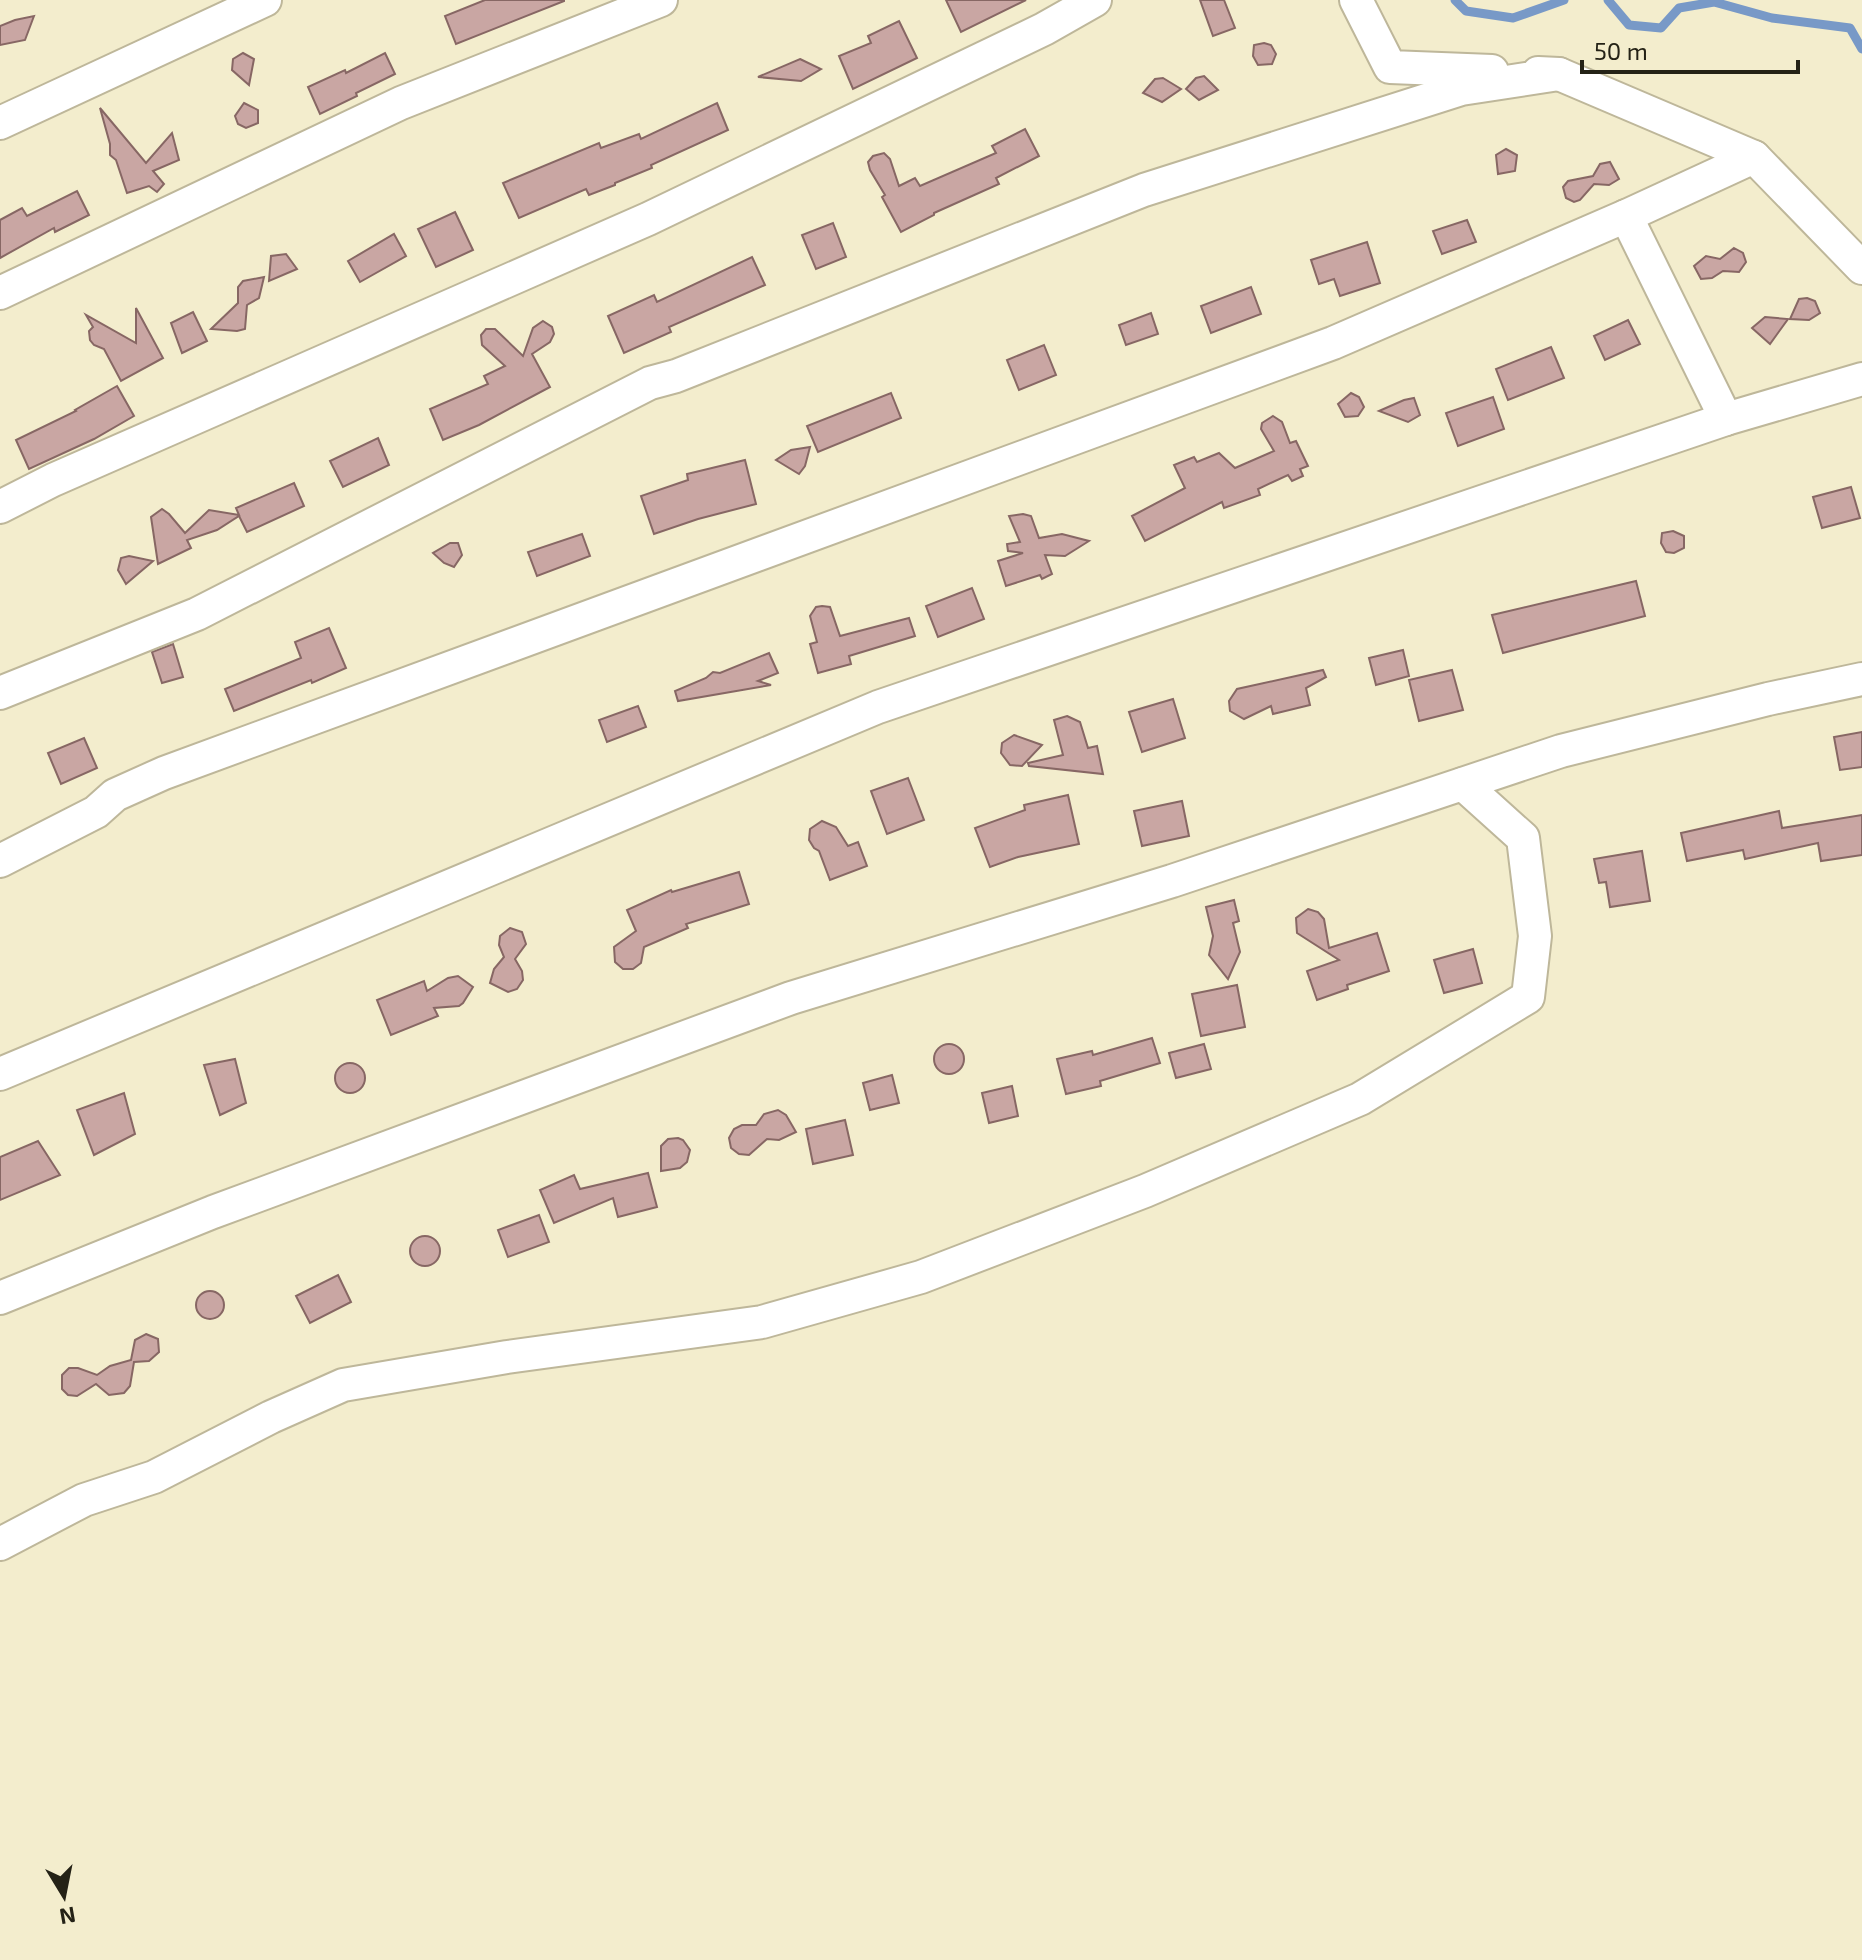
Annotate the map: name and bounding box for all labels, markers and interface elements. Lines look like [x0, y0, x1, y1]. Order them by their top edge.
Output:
scale bar [1582, 24, 1798, 74]
text: 50 m [1594, 36, 1648, 65]
north arrow [24, 1856, 104, 1936]
text: N [58, 1902, 78, 1931]

